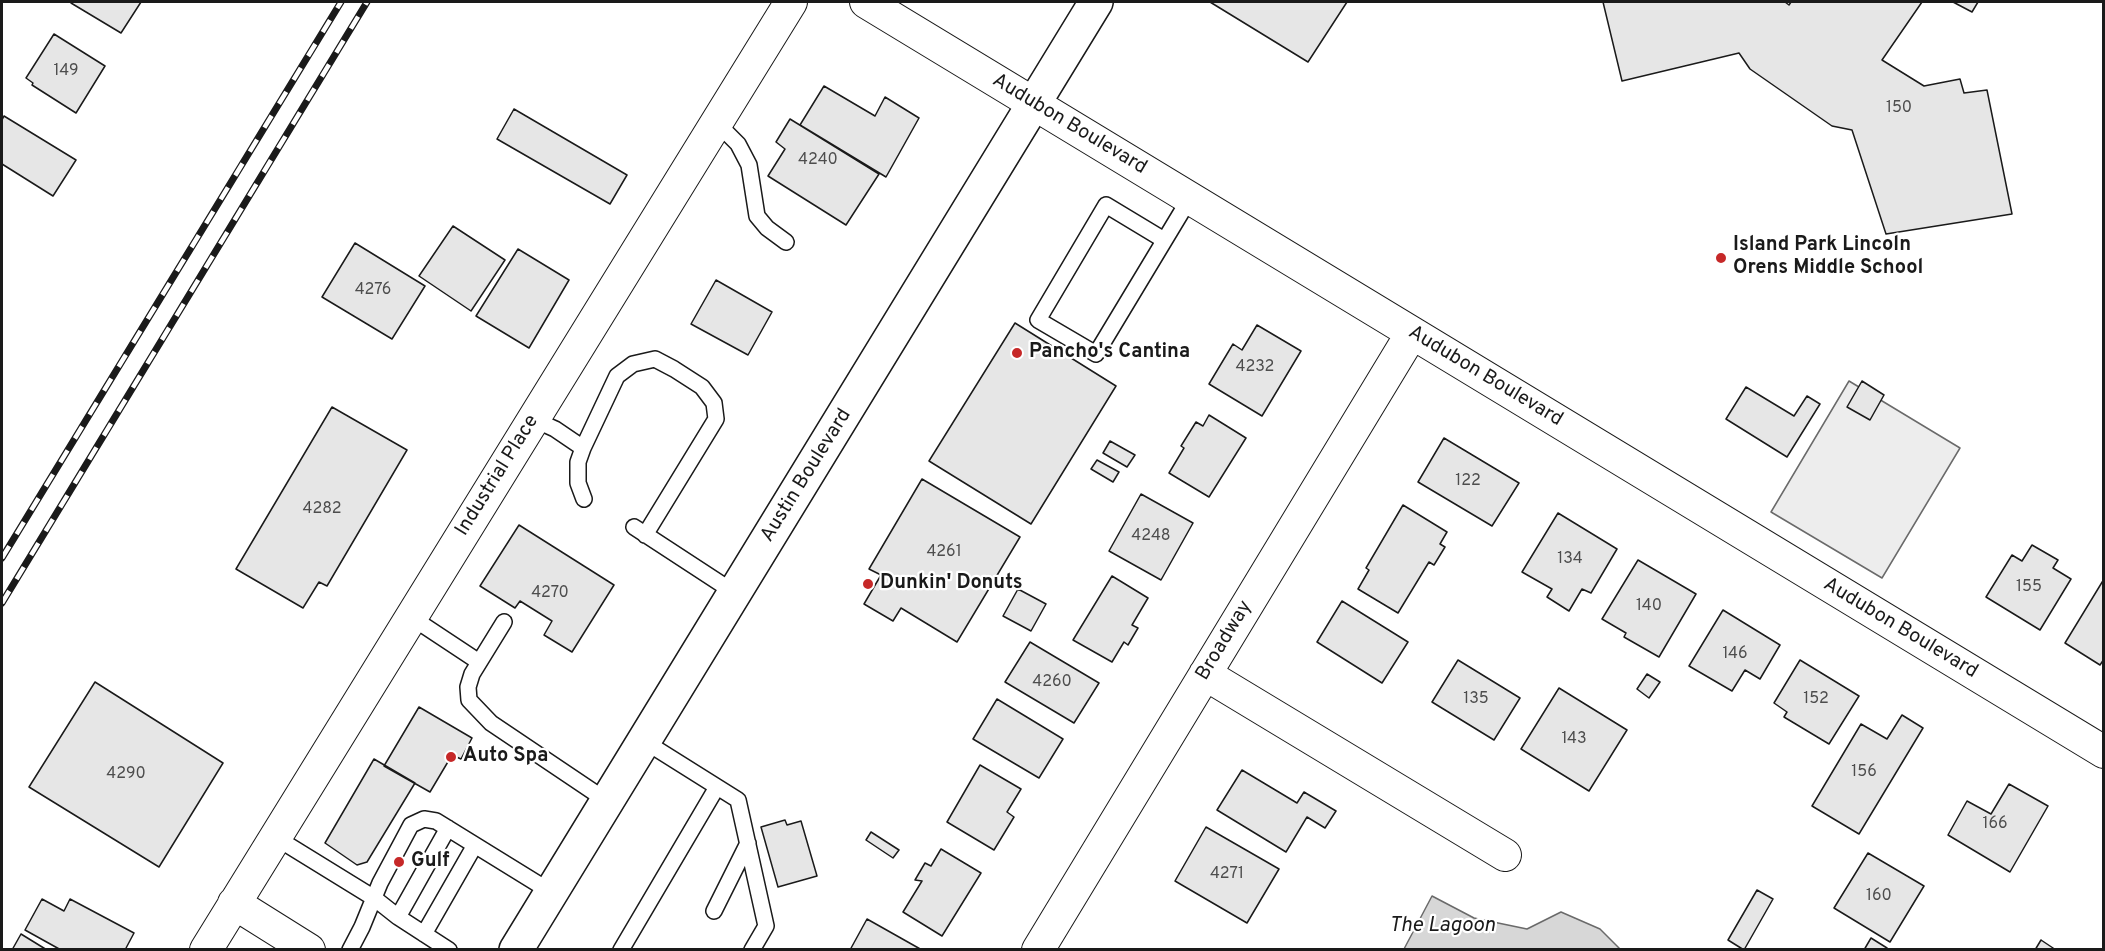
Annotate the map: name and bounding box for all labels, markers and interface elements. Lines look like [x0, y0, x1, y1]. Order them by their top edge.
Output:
house number: 149 [54, 62, 78, 82]
street label: Audubon Boulevard [987, 69, 1151, 181]
house number: 150 [1886, 99, 1912, 119]
house number: 4240 [798, 151, 838, 171]
place label: Island Park Lincoln Orens Middle School [1733, 234, 1923, 281]
marker: Island Park Lincoln Orens Middle School [1714, 251, 1728, 265]
house number: 4276 [355, 281, 391, 301]
street label: Audubon Boulevard [1403, 321, 1567, 433]
place label: Pancho's Cantina [1029, 341, 1190, 365]
marker: Pancho's Cantina [1010, 346, 1024, 360]
house number: 4232 [1236, 358, 1274, 378]
street label: Austin Boulevard [756, 405, 858, 547]
street label: Industrial Place [451, 411, 545, 541]
house number: 122 [1455, 472, 1481, 492]
house number: 4282 [303, 500, 341, 520]
house number: 4248 [1131, 527, 1171, 547]
house number: 4261 [926, 543, 962, 563]
house number: 134 [1557, 550, 1583, 570]
place label: Dunkin' Donuts [880, 572, 1023, 596]
street label: Audubon Boulevard [1818, 573, 1982, 685]
marker: Dunkin' Donuts [861, 577, 875, 591]
house number: 155 [2016, 578, 2042, 598]
house number: 4270 [531, 584, 569, 604]
street label: Broadway [1192, 597, 1258, 685]
house number: 140 [1636, 597, 1662, 617]
house number: 146 [1722, 645, 1748, 665]
house number: 4260 [1032, 673, 1072, 693]
house number: 135 [1463, 690, 1489, 710]
house number: 152 [1803, 690, 1829, 710]
house number: 143 [1561, 730, 1587, 750]
place label: Auto Spa [463, 745, 548, 769]
marker: Auto Spa [444, 750, 458, 764]
house number: 156 [1851, 763, 1877, 783]
house number: 4290 [106, 765, 146, 785]
house number: 166 [1982, 815, 2008, 835]
place label: Gulf [411, 850, 450, 874]
marker: Gulf [392, 855, 406, 869]
house number: 4271 [1210, 865, 1244, 885]
house number: 160 [1866, 887, 1892, 907]
water label: The Lagoon [1389, 914, 1495, 940]

